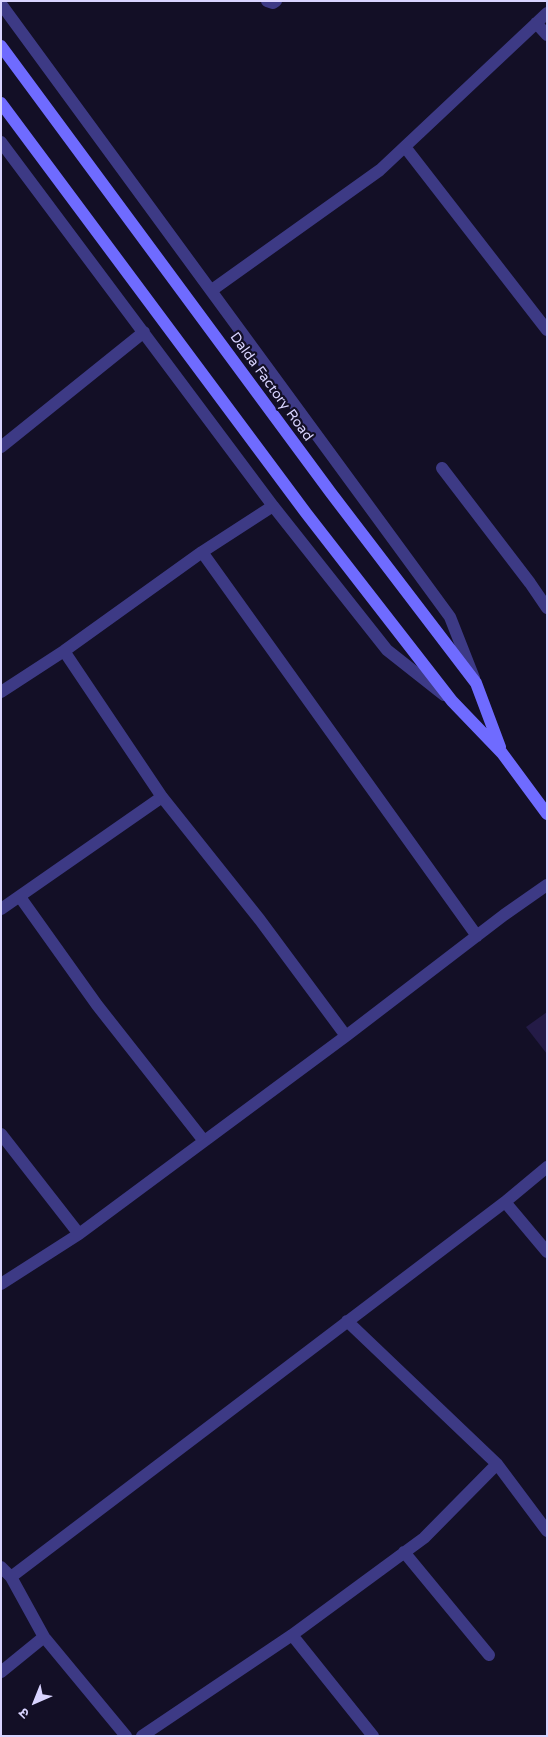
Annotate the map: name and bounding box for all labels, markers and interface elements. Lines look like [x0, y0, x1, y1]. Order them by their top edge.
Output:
street label: Dalda Factory Road [226, 329, 316, 445]
north arrow [10, 1677, 60, 1727]
text: उ [15, 1704, 33, 1722]

